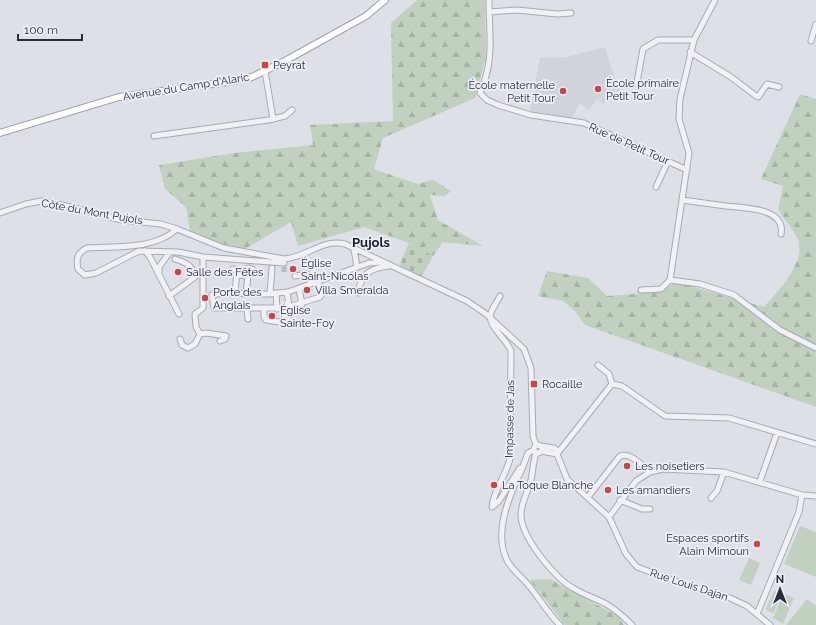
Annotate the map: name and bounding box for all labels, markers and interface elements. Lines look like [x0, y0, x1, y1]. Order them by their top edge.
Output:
scale bar [18, 16, 82, 42]
text: 100 m [24, 23, 58, 37]
place label: Peyrat [273, 59, 306, 72]
marker: Peyrat [260, 60, 270, 70]
street label: Avenue du Camp d'Alaric [122, 71, 250, 103]
place label: École primaire Petit Tour [606, 76, 680, 103]
place label: École maternelle Petit Tour [468, 78, 556, 105]
marker: École primaire Petit Tour [593, 84, 603, 94]
marker: École maternelle Petit Tour [558, 86, 568, 96]
street label: Rue de Petit Tour [587, 120, 671, 168]
street label: Côte du Mont Pujols [40, 197, 144, 227]
district label: Pujols [352, 235, 391, 250]
place label: Église Saint-Nicolas [301, 256, 368, 283]
marker: Église Saint-Nicolas [288, 264, 298, 274]
place label: Salle des Fêtes [186, 266, 263, 279]
marker: Salle des Fêtes [173, 267, 183, 277]
place label: Villa Smeralda [315, 284, 389, 297]
marker: Villa Smeralda [302, 285, 312, 295]
place label: Porte des Anglais [213, 286, 262, 312]
marker: Porte des Anglais [200, 293, 210, 303]
place label: Église Sainte-Foy [280, 303, 335, 330]
marker: Église Sainte-Foy [267, 311, 277, 321]
place label: Rocaille [542, 378, 583, 391]
marker: Rocaille [529, 379, 539, 389]
street label: Impasse de Jas [503, 380, 517, 458]
place label: Les noisetiers [635, 460, 705, 473]
marker: Les noisetiers [622, 461, 632, 471]
place label: La Toque Blanche [502, 479, 594, 492]
marker: La Toque Blanche [489, 480, 499, 490]
place label: Les amandiers [616, 484, 690, 497]
marker: Les amandiers [603, 485, 613, 495]
place label: Espaces sportifs Alain Mimoun [666, 532, 749, 558]
marker: Espaces sportifs Alain Mimoun [752, 539, 762, 549]
street label: Rue Louis Dajan [648, 566, 730, 604]
north arrow [760, 569, 800, 609]
text: N [776, 573, 784, 586]

